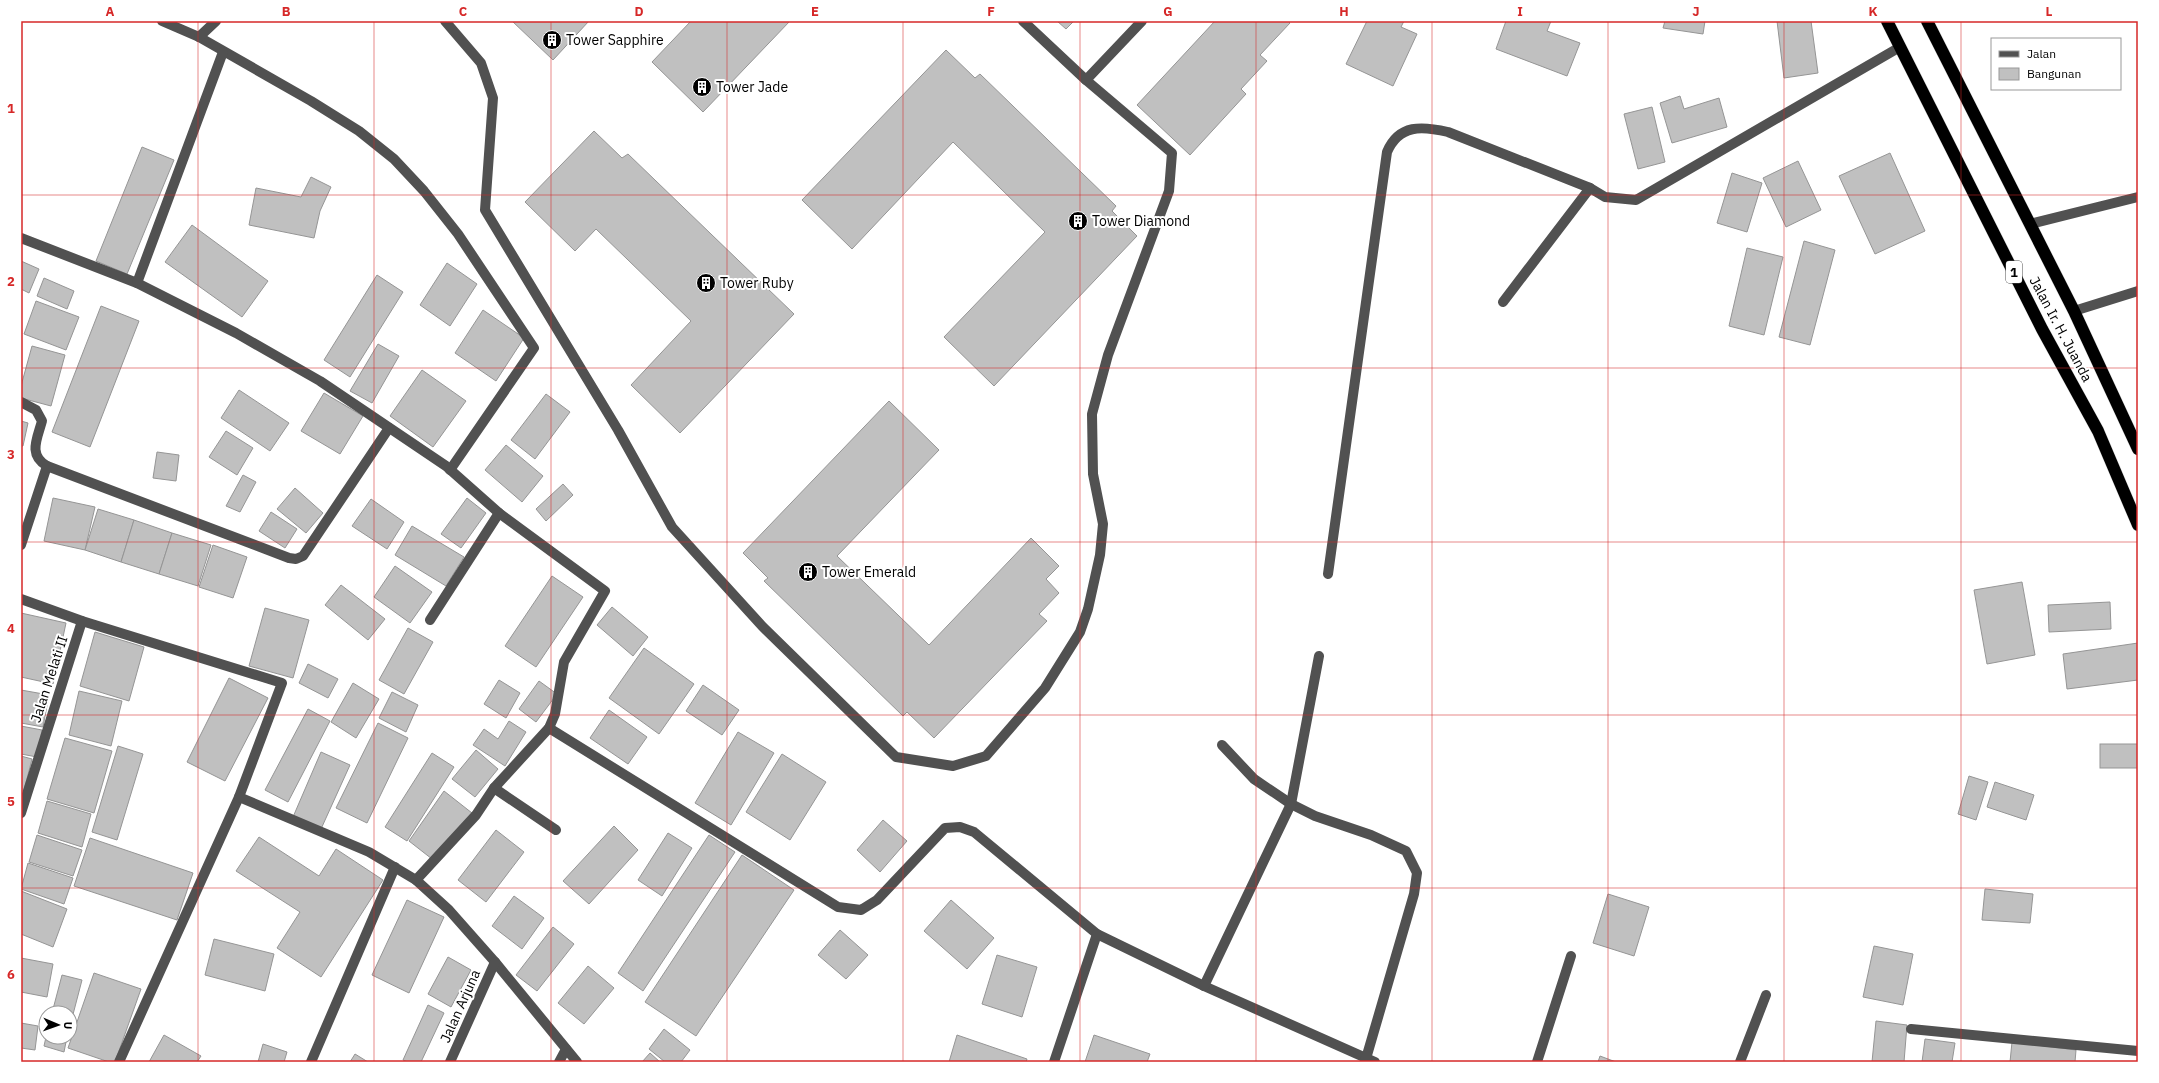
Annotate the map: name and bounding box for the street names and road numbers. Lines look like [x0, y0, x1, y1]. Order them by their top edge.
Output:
road number: 1 [2006, 261, 2022, 283]
street label: Jalan Ir. H. Juanda [2026, 273, 2097, 385]
street label: Jalan Melati II [26, 633, 72, 725]
street label: Jalan Arjuna [436, 966, 484, 1045]

